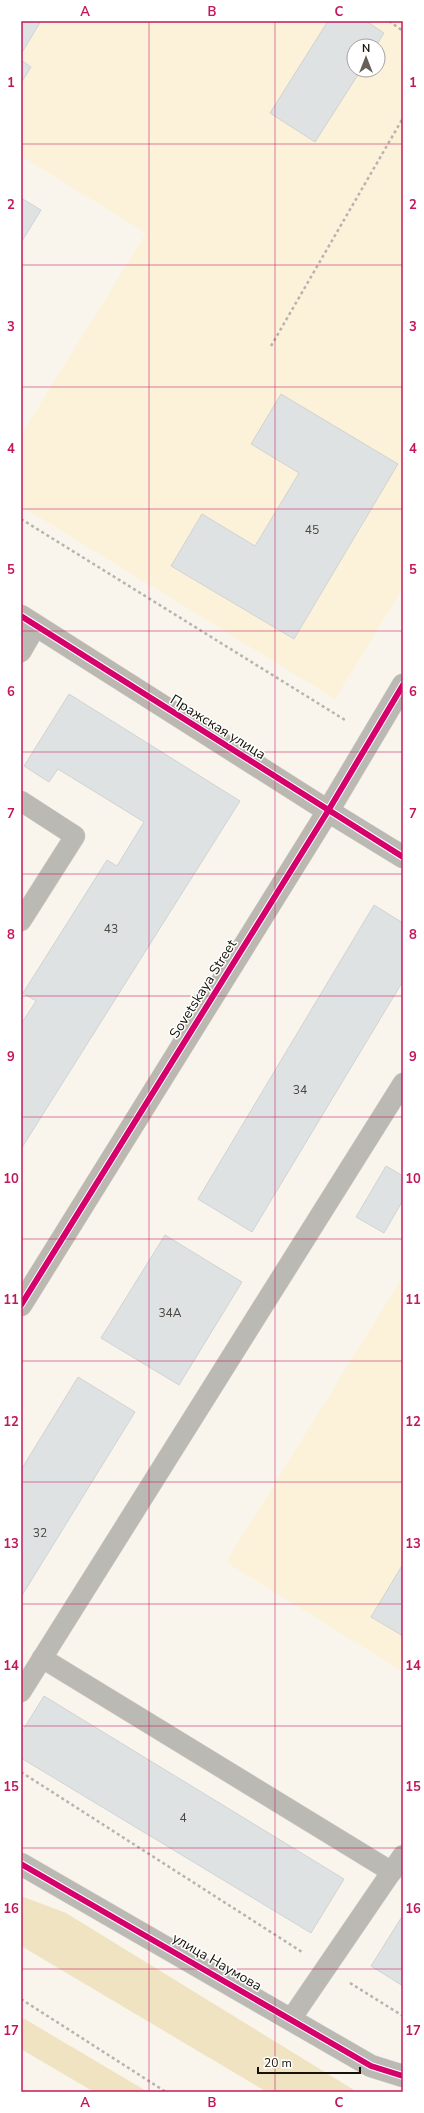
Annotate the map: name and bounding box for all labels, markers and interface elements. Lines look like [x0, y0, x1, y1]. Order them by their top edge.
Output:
text: A [80, 3, 90, 21]
text: B [208, 3, 217, 21]
text: C [335, 3, 344, 21]
north arrow [346, 38, 386, 78]
text: N [362, 41, 370, 56]
text: 1 [7, 74, 15, 92]
text: 1 [409, 74, 417, 92]
text: 2 [7, 196, 15, 214]
text: 2 [409, 196, 417, 214]
text: 3 [7, 318, 15, 336]
text: 3 [409, 318, 417, 336]
text: 4 [7, 440, 15, 458]
text: 4 [409, 440, 417, 458]
house number: 45 [305, 522, 319, 538]
text: 5 [7, 561, 15, 579]
text: 5 [409, 561, 417, 579]
text: 6 [7, 683, 15, 701]
text: 6 [409, 683, 417, 701]
street label: Пражская улица [167, 690, 269, 764]
text: 7 [7, 805, 15, 823]
text: 7 [409, 805, 417, 823]
house number: 43 [104, 921, 118, 937]
text: 8 [7, 926, 15, 944]
text: 8 [409, 926, 417, 944]
street label: Sovetskaya Street [165, 936, 241, 1042]
text: 9 [7, 1048, 15, 1066]
text: 9 [409, 1048, 417, 1066]
house number: 34 [293, 1082, 307, 1098]
text: 10 [3, 1170, 19, 1188]
text: 10 [405, 1170, 421, 1188]
text: 11 [3, 1291, 19, 1309]
text: 11 [405, 1291, 421, 1309]
house number: 34А [158, 1305, 182, 1321]
text: 12 [3, 1413, 19, 1431]
text: 12 [405, 1413, 421, 1431]
house number: 32 [33, 1525, 47, 1541]
text: 13 [3, 1535, 19, 1553]
text: 13 [405, 1535, 421, 1553]
text: 14 [3, 1657, 19, 1675]
text: 14 [405, 1657, 421, 1675]
text: 15 [3, 1778, 19, 1796]
text: 15 [405, 1778, 421, 1796]
house number: 4 [179, 1810, 187, 1826]
text: 16 [3, 1900, 19, 1918]
text: 16 [405, 1900, 421, 1918]
street label: улица Наумова [169, 1929, 265, 1995]
text: 17 [3, 2022, 19, 2040]
text: 17 [405, 2022, 421, 2040]
scale bar [258, 2049, 360, 2075]
text: 20 m [264, 2055, 292, 2071]
text: A [80, 2094, 90, 2112]
text: B [208, 2094, 217, 2112]
text: C [335, 2094, 344, 2112]

